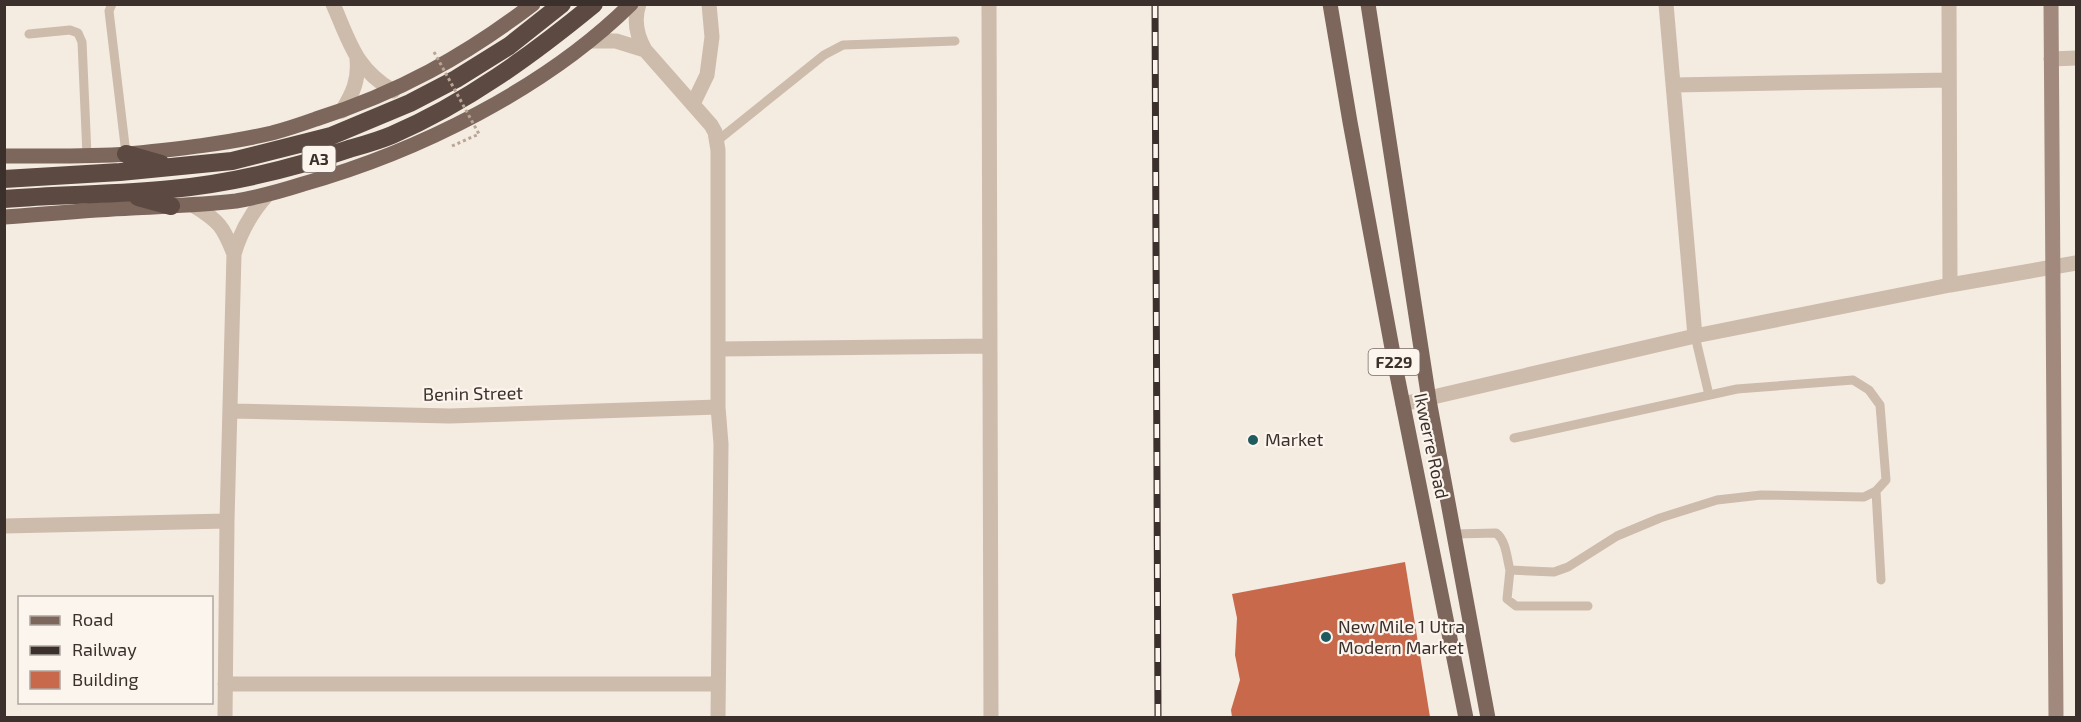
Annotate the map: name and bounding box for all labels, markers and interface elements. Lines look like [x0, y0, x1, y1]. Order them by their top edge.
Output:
road number: A3 [302, 146, 336, 172]
road number: F229 [1368, 349, 1420, 375]
street label: Benin Street [423, 381, 523, 405]
street label: Ikwerre Road [1410, 391, 1454, 501]
place label: Market [1265, 428, 1323, 450]
marker: Market [1246, 433, 1260, 447]
legend [18, 596, 213, 704]
text: Road [72, 608, 113, 630]
place label: New Mile 1 Utra Modern Market [1338, 615, 1465, 658]
marker: New Mile 1 Utra Modern Market [1319, 630, 1333, 644]
text: Railway [72, 638, 137, 660]
text: Building [72, 668, 139, 690]

